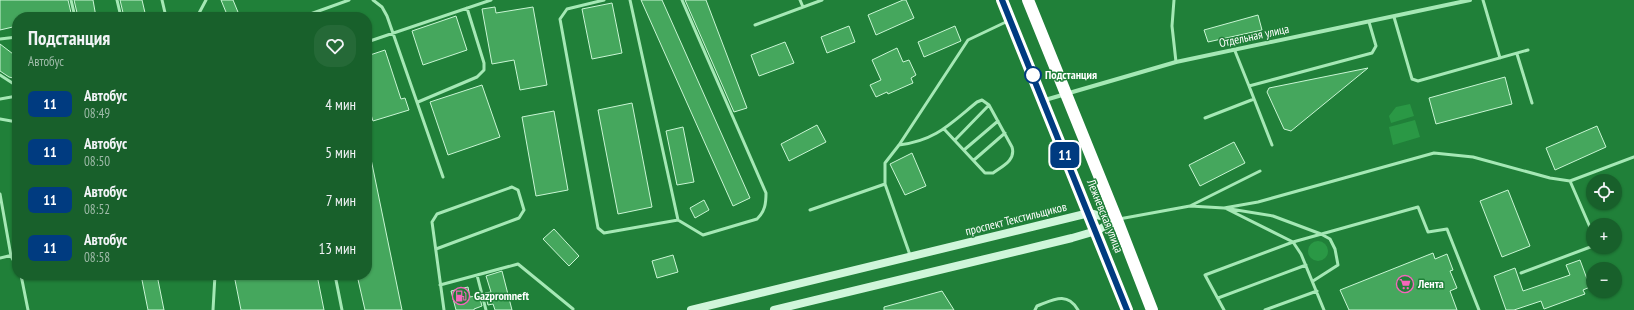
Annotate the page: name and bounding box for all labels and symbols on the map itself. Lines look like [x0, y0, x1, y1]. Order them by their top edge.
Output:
street label: Отдельная улица [1217, 21, 1291, 50]
marker: Подстанция [1024, 66, 1042, 84]
place label: Подстанция [1045, 67, 1097, 82]
line badge: 11 [1047, 142, 1083, 168]
street label: Лежневская улица [1084, 176, 1127, 255]
street label: проспект Текстильщиков [964, 199, 1068, 238]
supermarket icon: Лента [1395, 274, 1415, 294]
place label: Лента [1417, 276, 1444, 291]
fuel station icon: Gazpromneft [451, 286, 471, 306]
place label: Gazpromneft [474, 288, 529, 303]

